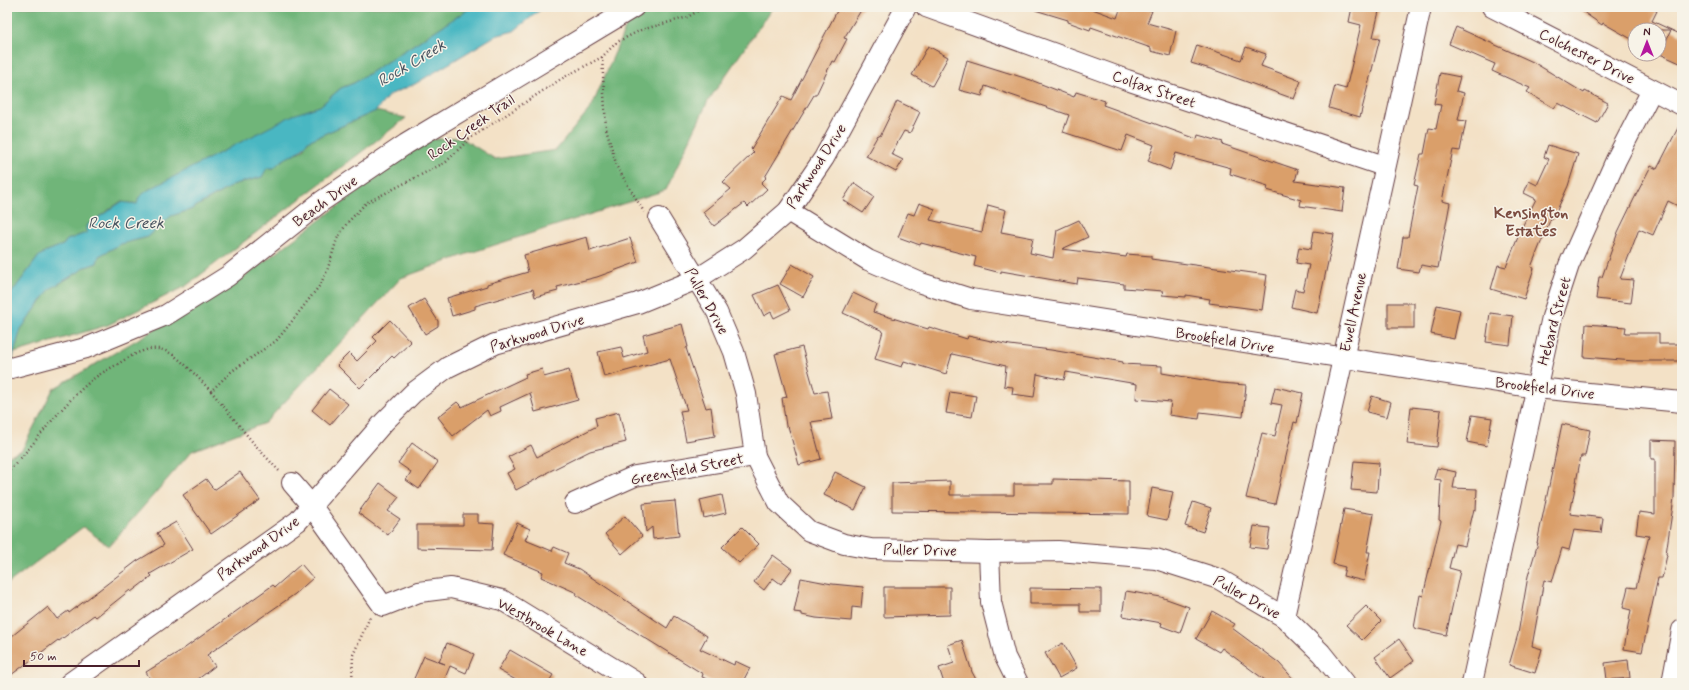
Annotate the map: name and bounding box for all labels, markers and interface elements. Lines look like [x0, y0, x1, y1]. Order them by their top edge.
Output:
north arrow [1627, 22, 1667, 62]
street label: Colchester Drive [1535, 24, 1638, 90]
text: N [1643, 26, 1651, 40]
water label: Rock Creek [374, 35, 450, 92]
street label: Colfax Street [1109, 66, 1198, 114]
street label: Rock Creek Trail [424, 90, 519, 165]
street label: Parkwood Drive [782, 120, 852, 213]
street label: Beach Drive [289, 171, 362, 232]
district label: Kensington Estates [1494, 203, 1568, 242]
water label: Rock Creek [88, 213, 164, 234]
street label: Puller Drive [679, 264, 733, 339]
street label: Ewell Avenue [1336, 270, 1372, 354]
street label: Hebard Street [1534, 274, 1577, 368]
street label: Parkwood Drive [488, 310, 587, 358]
street label: Brookfield Drive [1174, 323, 1276, 359]
street label: Brookfield Drive [1494, 373, 1596, 405]
street label: Greenfield Street [629, 449, 745, 491]
street label: Parkwood Drive [213, 512, 304, 586]
street label: Puller Drive [883, 540, 957, 562]
street label: Puller Drive [1209, 571, 1284, 625]
street label: Westbrook Lane [493, 594, 592, 662]
scale bar [24, 642, 139, 668]
text: 50 m [30, 649, 57, 665]

